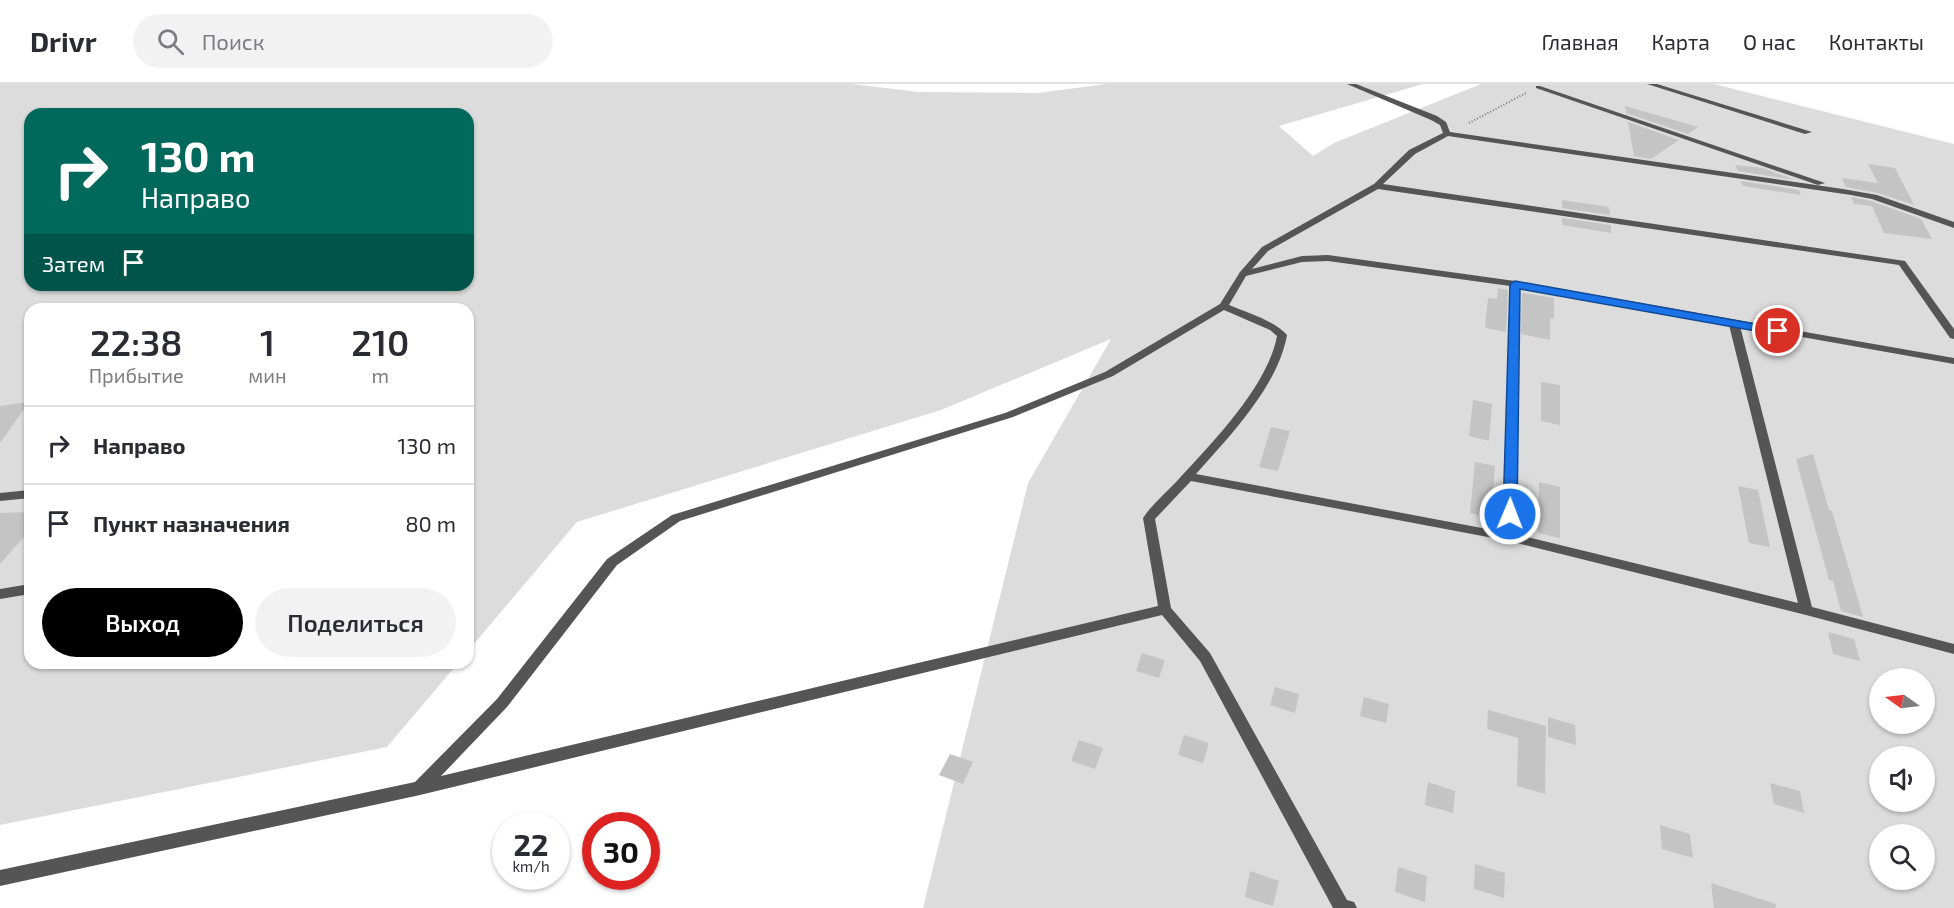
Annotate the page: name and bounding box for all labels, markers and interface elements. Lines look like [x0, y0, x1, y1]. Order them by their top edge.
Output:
search box [133, 14, 553, 68]
text: Drivr [30, 24, 97, 58]
icon: search [154, 25, 187, 58]
text: Поиск [202, 28, 264, 54]
text: Главная [1542, 29, 1619, 54]
text: Карта [1652, 29, 1710, 54]
text: О нас [1743, 29, 1796, 54]
text: Контакты [1829, 29, 1924, 54]
text: 130 m [141, 130, 256, 180]
icon: right [42, 132, 120, 210]
text: Направо [141, 181, 250, 213]
icon: arrive [117, 246, 150, 279]
text: Затем [42, 250, 105, 276]
pin [1752, 305, 1803, 356]
icon: arrive [1761, 314, 1794, 347]
text: 22:38 [90, 320, 182, 363]
text: 1 [260, 320, 275, 363]
text: 210 [351, 320, 409, 363]
text: Прибытие [89, 363, 184, 387]
text: мин [248, 363, 287, 387]
text: m [372, 363, 389, 387]
icon: right [42, 429, 75, 462]
text: Направо [93, 432, 186, 458]
text: 130 m [398, 432, 456, 458]
position arrow [1478, 482, 1542, 546]
icon: arrive [42, 507, 75, 540]
text: Пункт назначения [93, 510, 290, 536]
text: 80 m [405, 510, 456, 536]
button: Выход [42, 588, 243, 657]
button: Поделиться [255, 588, 456, 657]
north arrow [1869, 668, 1935, 734]
map controls [1869, 668, 1935, 890]
button: sound [1869, 746, 1935, 812]
speed limit sign: 30 [582, 812, 660, 890]
button: search [1869, 824, 1935, 890]
text: 22 [514, 826, 548, 862]
text: km/h [512, 857, 550, 875]

